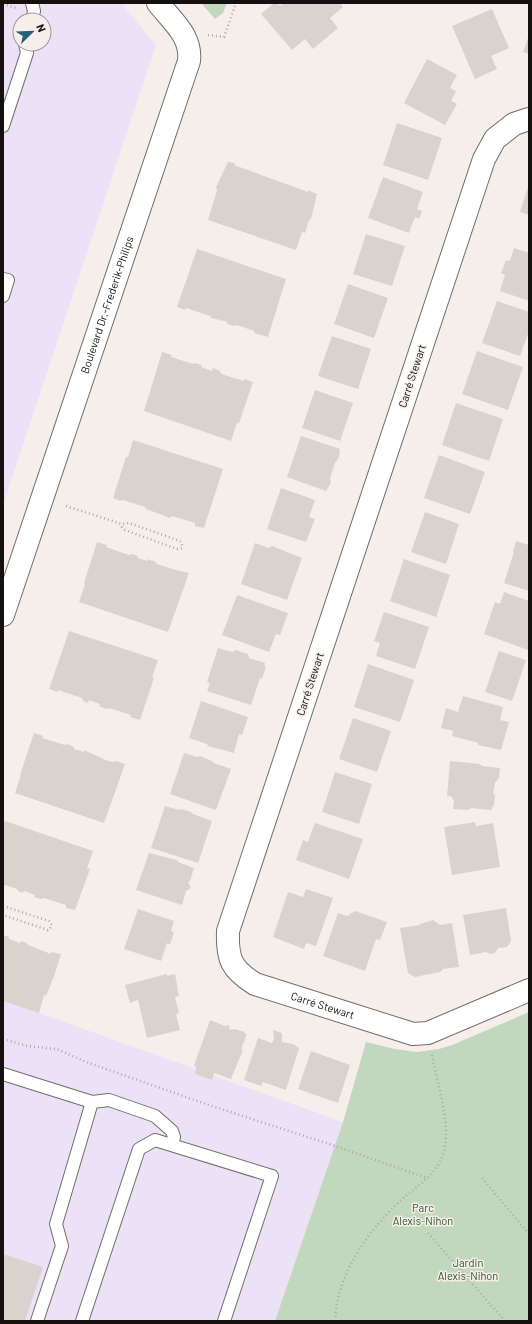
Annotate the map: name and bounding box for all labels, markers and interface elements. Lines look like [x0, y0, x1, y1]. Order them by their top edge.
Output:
north arrow [12, 12, 52, 52]
text: N [34, 22, 49, 34]
street label: Boulevard Dr.-Frederik-Philips [78, 235, 136, 375]
street label: Carré Stewart [395, 343, 428, 409]
street label: Carré Stewart [293, 651, 326, 717]
street label: Carré Stewart [289, 989, 356, 1021]
park label: Parc Alexis-Nihon [393, 1201, 453, 1227]
park label: Jardin Alexis-Nihon [438, 1256, 498, 1282]

